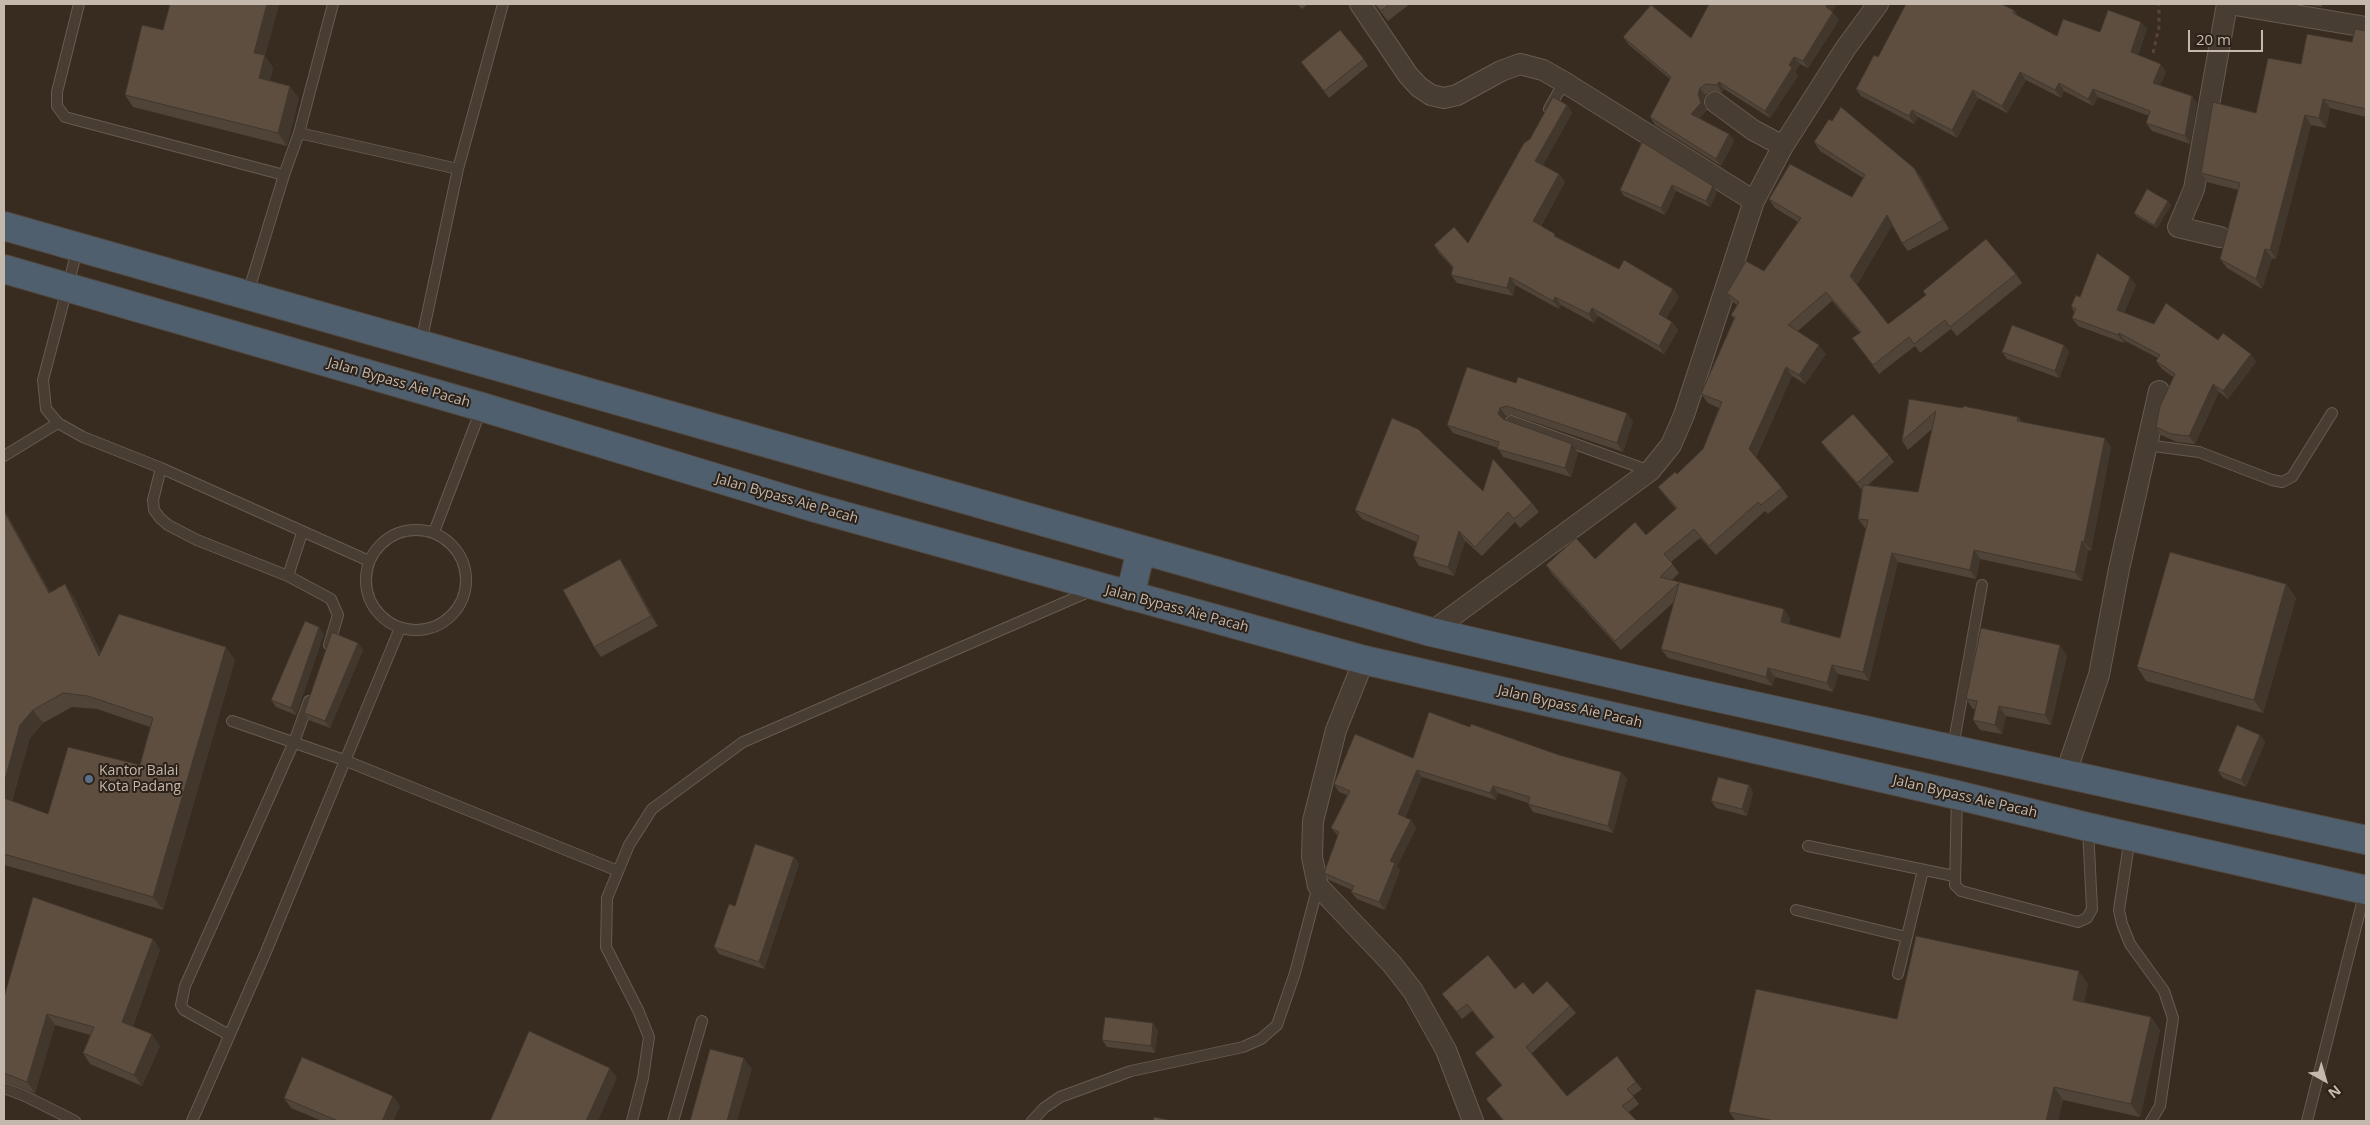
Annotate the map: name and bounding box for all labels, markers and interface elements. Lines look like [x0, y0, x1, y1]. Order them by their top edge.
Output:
scale bar [2190, 20, 2265, 52]
text: 20 m [2196, 29, 2231, 49]
street label: Jalan Bypass Aie Pacah [326, 355, 472, 411]
street label: Jalan Bypass Aie Pacah [714, 471, 860, 527]
street label: Jalan Bypass Aie Pacah [1104, 582, 1250, 636]
street label: Jalan Bypass Aie Pacah [1496, 682, 1644, 732]
place label: Kantor Balai Kota Padang [99, 763, 181, 796]
street label: Jalan Bypass Aie Pacah [1891, 772, 2039, 822]
marker: Kantor Balai Kota Padang [83, 773, 95, 785]
north arrow [2300, 1055, 2350, 1105]
text: N [2324, 1081, 2345, 1103]

